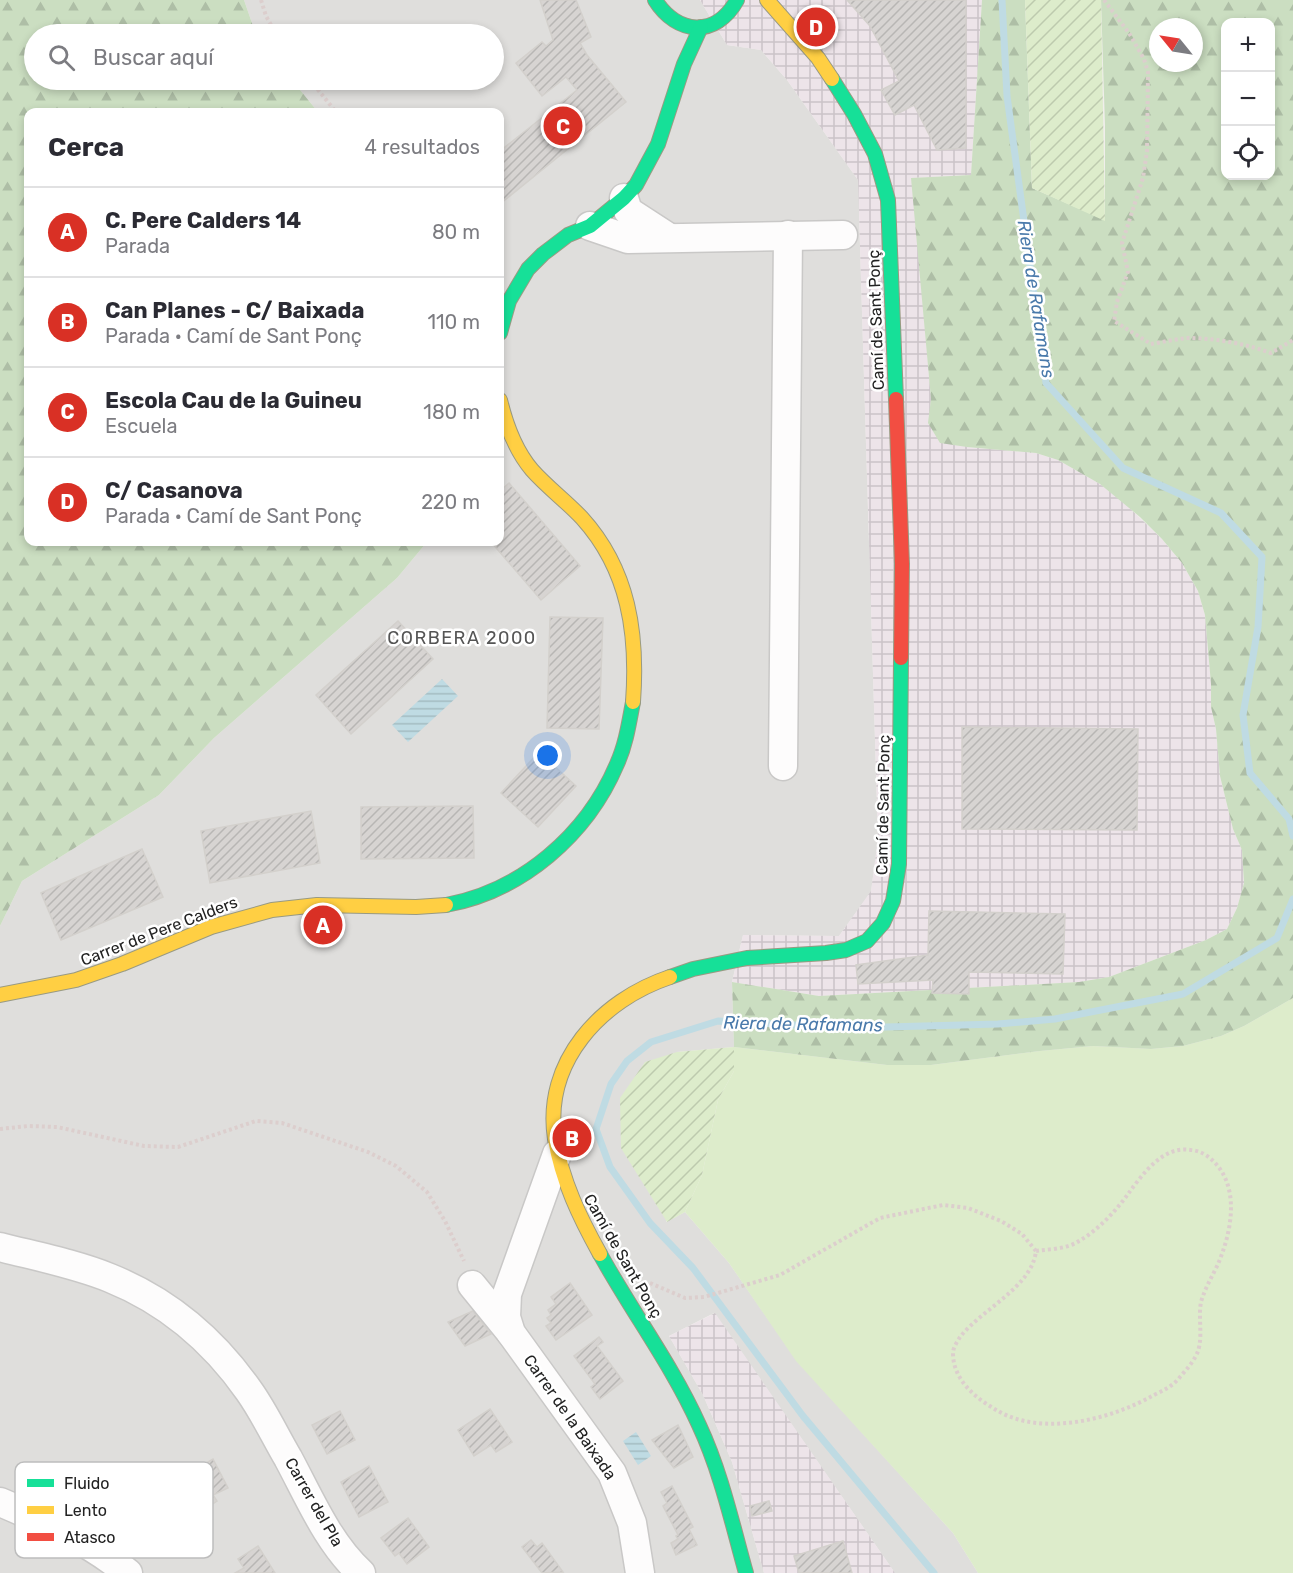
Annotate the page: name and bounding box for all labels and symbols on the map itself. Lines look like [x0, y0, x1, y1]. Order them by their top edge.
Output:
pin: D [796, 4, 836, 50]
north arrow [1149, 18, 1203, 72]
pin: C [544, 104, 582, 148]
water label: Riera de Rafamans [1013, 218, 1059, 380]
street label: Camí de Sant Ponç [864, 249, 888, 390]
district label: CORBERA 2000 [387, 627, 537, 649]
street label: Camí de Sant Ponç [872, 735, 894, 875]
your location [533, 741, 562, 770]
street label: Carrer de Pere Calders [78, 892, 240, 970]
pin: A [304, 902, 342, 948]
water label: Riera de Rafamans [723, 1012, 883, 1036]
pin: B [552, 1116, 592, 1160]
street label: Camí de Sant Ponç [580, 1190, 666, 1322]
street label: Carrer de la Baixada [520, 1351, 620, 1483]
street label: Carrer del Pla [281, 1454, 347, 1550]
legend [15, 1462, 213, 1558]
text: Fluido [64, 1474, 109, 1493]
text: Lento [64, 1501, 107, 1520]
text: Atasco [64, 1528, 116, 1547]

